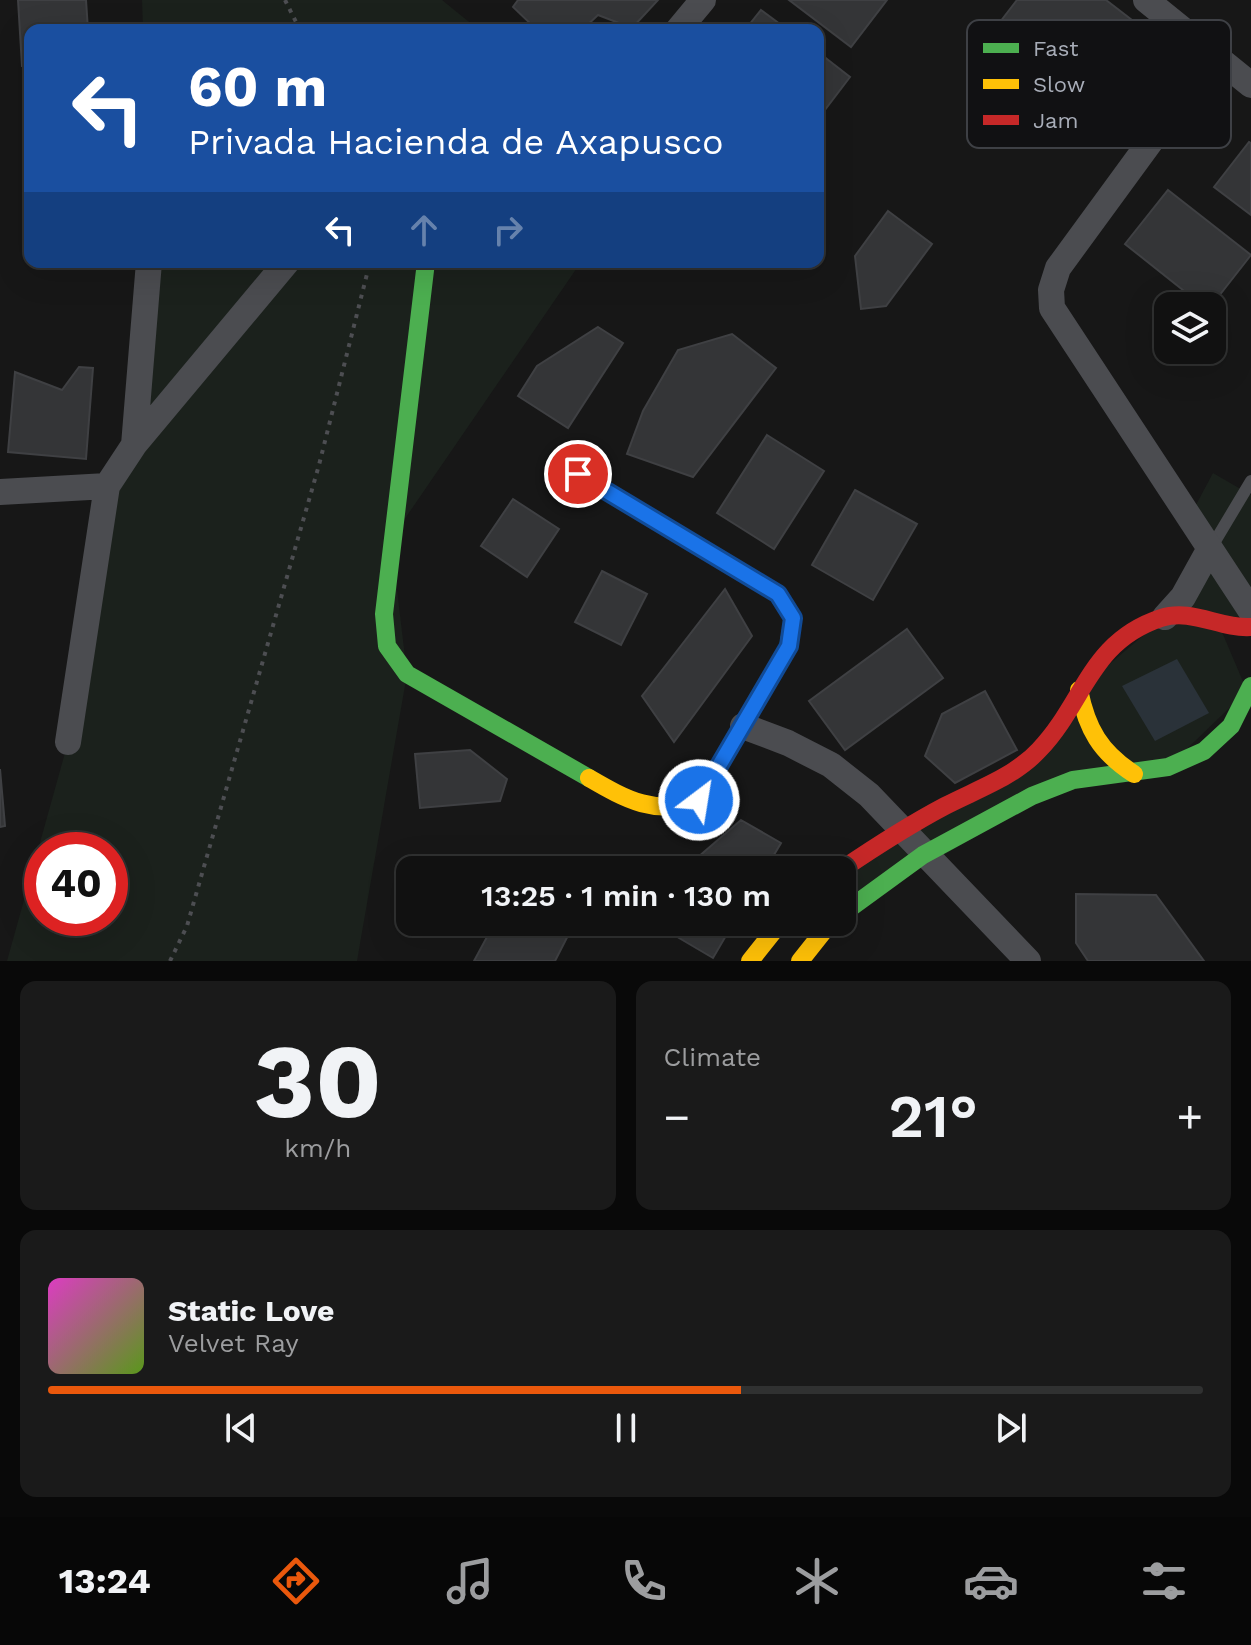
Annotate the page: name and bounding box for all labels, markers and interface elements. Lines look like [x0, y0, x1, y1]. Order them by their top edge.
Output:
legend [967, 20, 1231, 148]
text: Fast [1033, 36, 1079, 61]
text: 60 m [188, 54, 327, 120]
icon: left [56, 56, 160, 160]
text: Slow [1033, 72, 1085, 97]
text: Jam [1033, 108, 1078, 133]
text: Privada Hacienda de Axapusco [188, 121, 724, 163]
icon: left [318, 208, 362, 252]
icon: ahead [402, 208, 446, 252]
icon: right [486, 208, 530, 252]
map controls [1154, 292, 1226, 364]
button: layers [1154, 292, 1226, 364]
pin [544, 440, 612, 508]
icon: arrive [556, 452, 600, 496]
position arrow [657, 758, 741, 842]
speed limit sign: 40 [24, 832, 128, 936]
text: 13:25 · 1 min · 130 m [481, 878, 771, 913]
text: 30 [253, 1020, 382, 1142]
text: Climate [664, 1042, 761, 1072]
text: 21° [889, 1081, 978, 1152]
text: − [664, 1091, 690, 1143]
text: + [1176, 1091, 1203, 1143]
text: km/h [284, 1133, 351, 1163]
text: Static Love [168, 1293, 334, 1328]
text: Velvet Ray [168, 1328, 299, 1358]
icon: previous [219, 1406, 263, 1450]
icon: pause [604, 1406, 648, 1450]
icon: next [989, 1406, 1033, 1450]
icon: directions [268, 1553, 324, 1609]
icon: music [442, 1553, 498, 1609]
icon: phone [616, 1553, 672, 1609]
icon: climate [789, 1553, 845, 1609]
icon: car [963, 1553, 1019, 1609]
icon: filters [1136, 1553, 1192, 1609]
text: 13:24 [59, 1560, 151, 1602]

